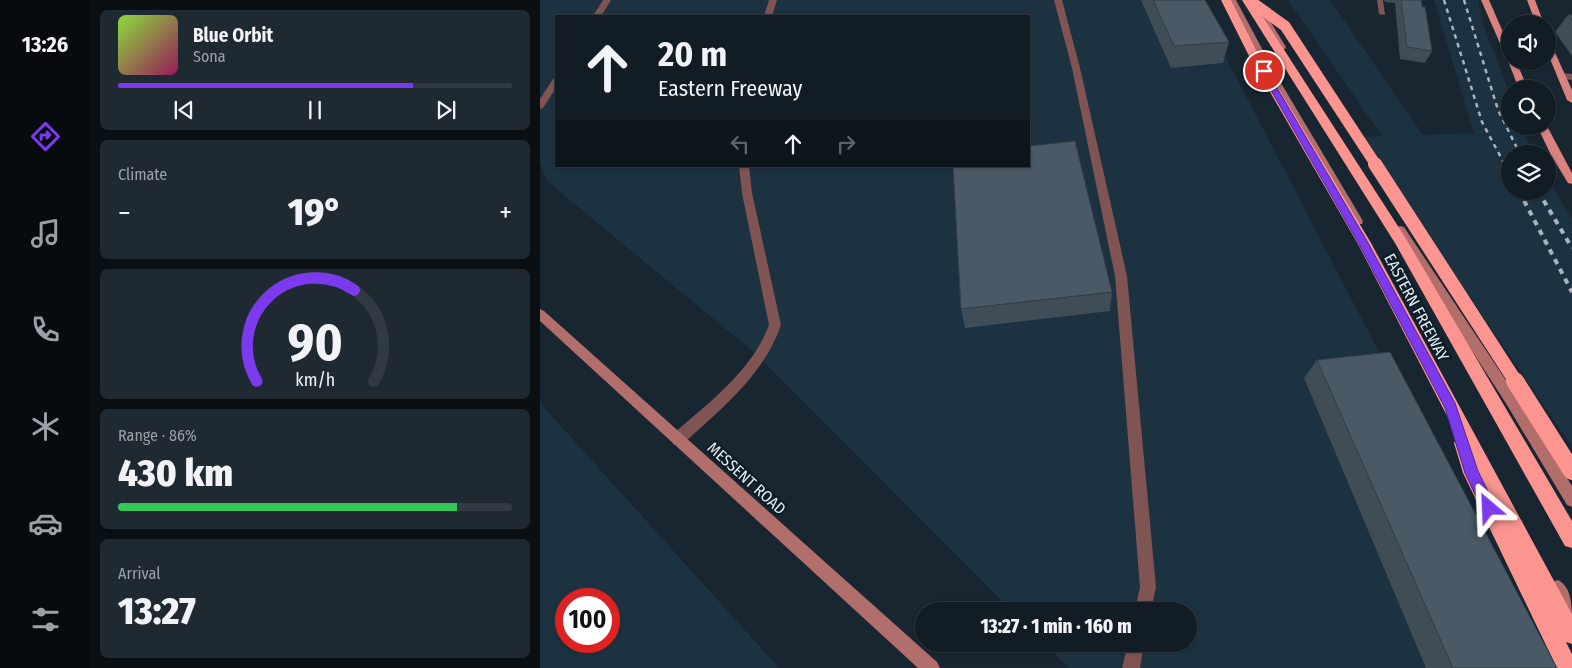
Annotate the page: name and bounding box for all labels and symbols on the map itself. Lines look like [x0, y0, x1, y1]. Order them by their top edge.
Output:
pin [1243, 50, 1285, 92]
street label: EASTERN FREEWAY [1380, 250, 1453, 364]
street label: MESSENT ROAD [704, 438, 790, 519]
position arrow [1462, 481, 1514, 533]
speed limit sign: 100 [555, 588, 620, 653]

